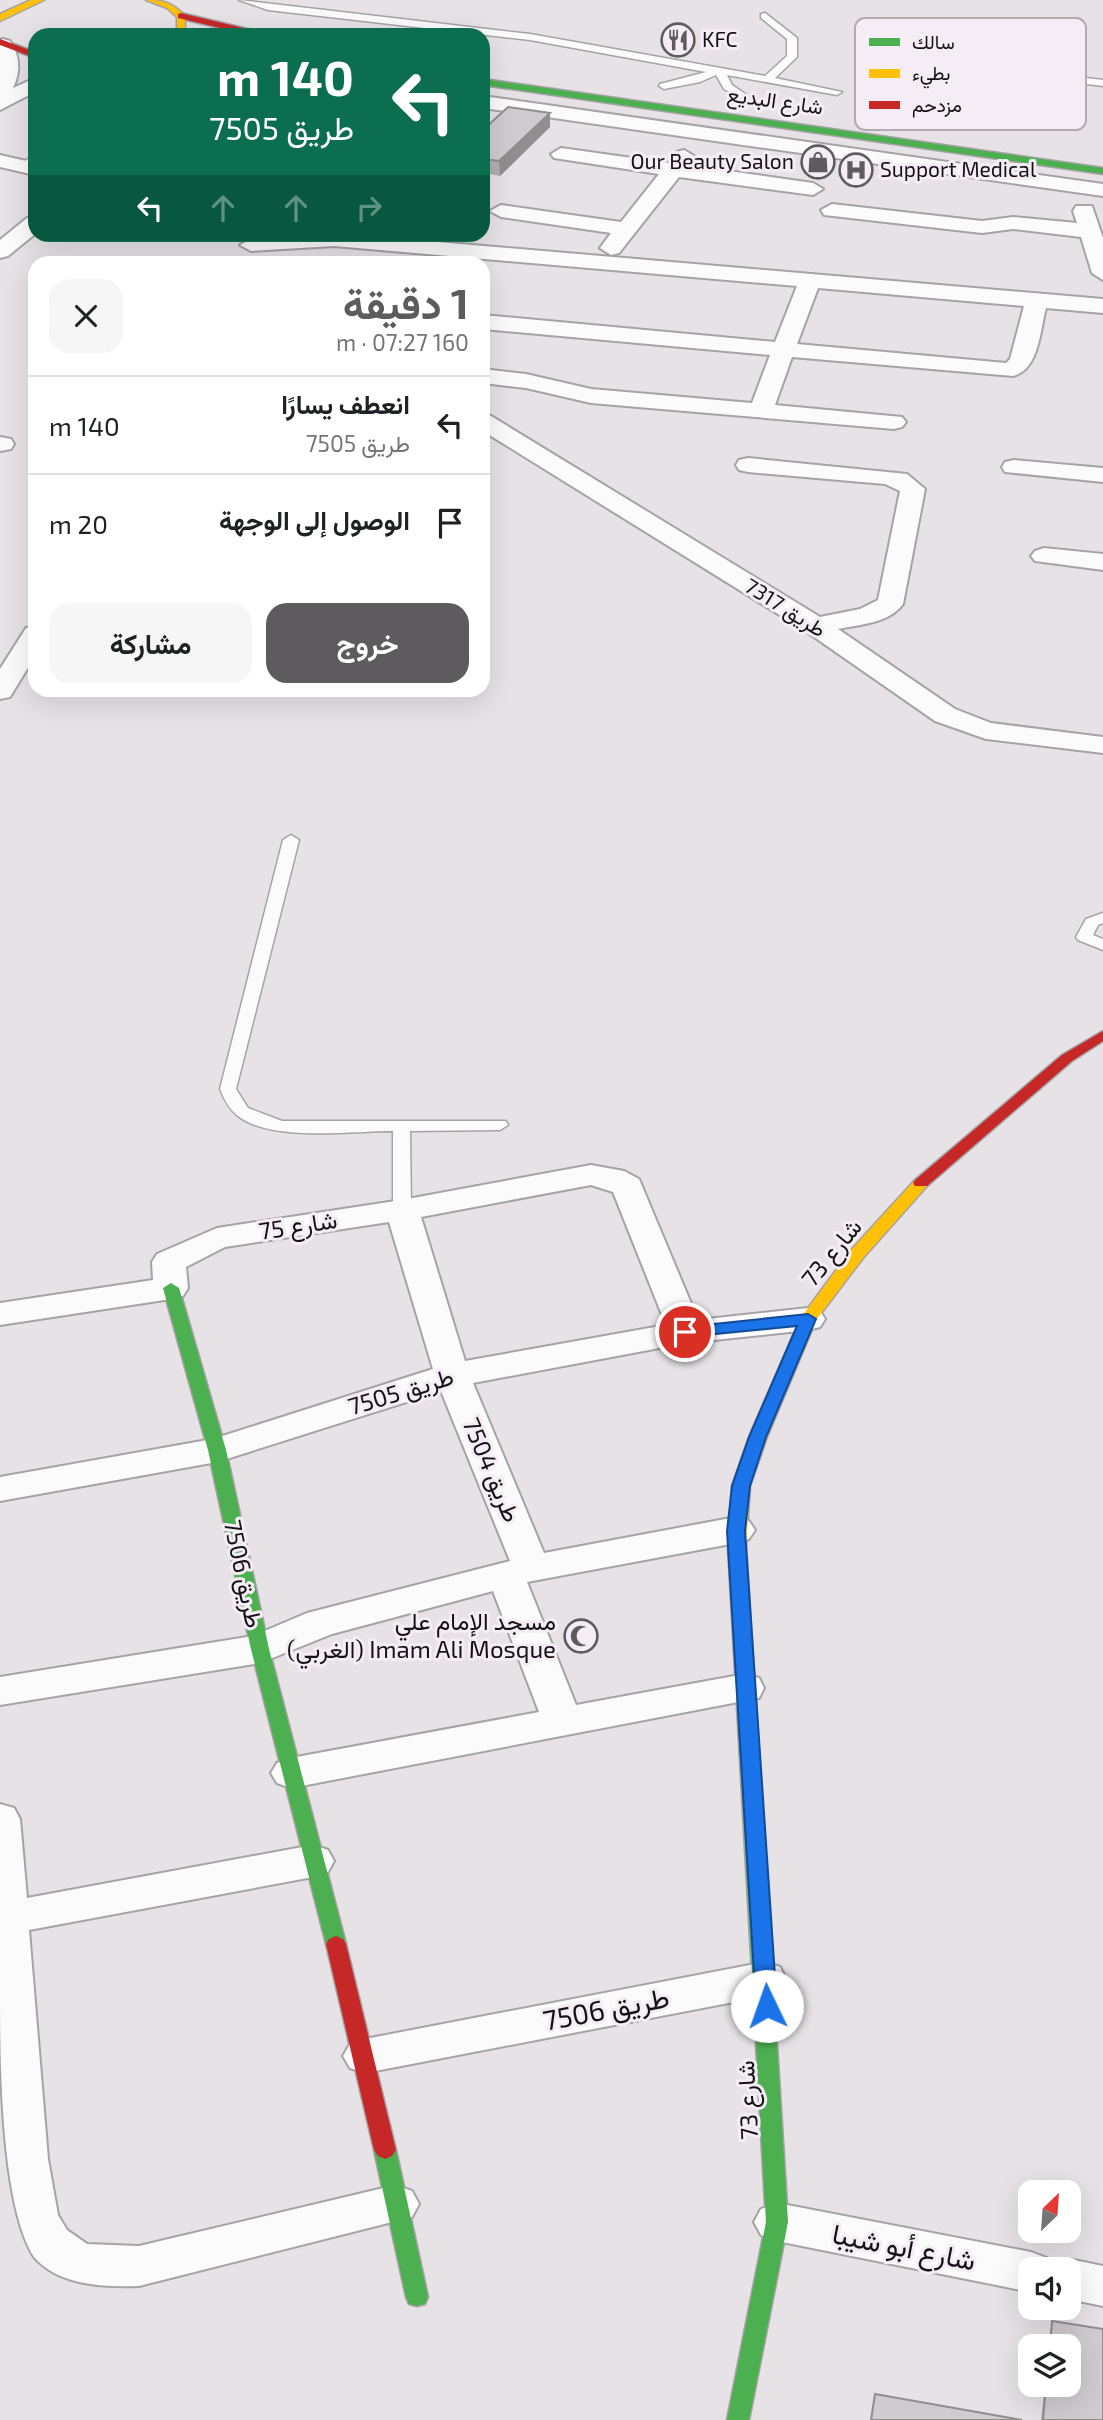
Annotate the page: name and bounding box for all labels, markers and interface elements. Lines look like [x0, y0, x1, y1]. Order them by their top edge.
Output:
legend [855, 18, 1086, 130]
restaurant icon: KFC [659, 21, 697, 59]
place label: KFC [702, 26, 738, 51]
text: سالك [912, 30, 955, 53]
text: 140 m [217, 47, 354, 106]
icon: left [378, 56, 469, 147]
text: بطيء [912, 61, 950, 89]
street label: شارع البديع [725, 80, 825, 122]
text: مزدحم [912, 93, 962, 118]
text: طريق 7505 [209, 108, 354, 146]
shop icon: Our Beauty Salon [799, 143, 837, 181]
place label: Our Beauty Salon [631, 148, 794, 173]
hospital icon: Support Medical [837, 151, 875, 189]
place label: Support Medical [880, 156, 1037, 181]
icon: left [131, 189, 169, 227]
icon: ahead [204, 189, 242, 227]
icon: ahead [277, 189, 315, 227]
icon: right [350, 189, 388, 227]
text: 1 دقيقة [343, 277, 469, 327]
button: close [49, 279, 123, 353]
text: 160 m · 07:27 [336, 328, 469, 356]
text: انعطف يسارًا [281, 388, 410, 419]
icon: left [431, 406, 469, 444]
text: 140 m [49, 410, 120, 441]
text: طريق 7505 [306, 429, 410, 457]
text: الوصول إلى الوجهة [219, 504, 410, 535]
icon: arrive [431, 504, 469, 542]
text: 20 m [49, 508, 108, 539]
street label: طريق 7317 [740, 572, 831, 643]
button: مشاركة [49, 603, 252, 683]
button: خروج [266, 603, 469, 683]
street label: شارع 75 [257, 1204, 339, 1248]
street label: شارع 73 [795, 1212, 869, 1294]
pin [655, 1302, 715, 1362]
icon: arrive [666, 1313, 704, 1351]
street label: طريق 7505 [344, 1361, 457, 1422]
street label: طريق 7504 [456, 1413, 527, 1527]
street label: طريق 7506 [217, 1517, 270, 1631]
place label: مسجد الإمام علي (الغربي) Imam Ali Mosque [287, 1606, 556, 1669]
mosque icon: مسجد الإمام علي (الغربي) Imam Ali Mosque [562, 1617, 600, 1655]
position arrow [730, 1969, 804, 2043]
street label: طريق 7506 [540, 1979, 672, 2039]
street label: شارع 73 [730, 2060, 766, 2140]
north arrow [1018, 2180, 1082, 2244]
map controls [1018, 2180, 1081, 2397]
street label: شارع أبو شيبا [829, 2215, 979, 2280]
button: sound [1018, 2257, 1081, 2320]
button: layers [1018, 2334, 1081, 2397]

